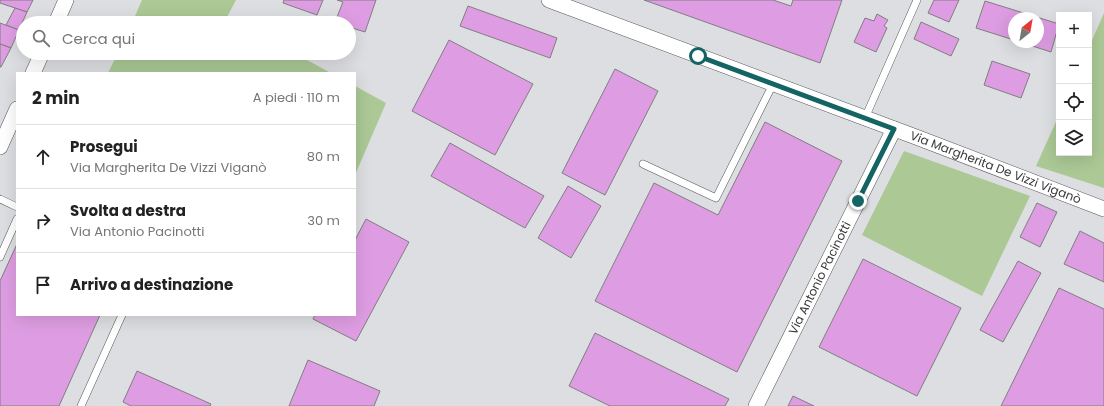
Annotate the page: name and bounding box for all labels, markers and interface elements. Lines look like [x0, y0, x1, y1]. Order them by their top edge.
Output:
north arrow [1008, 12, 1044, 48]
map controls [1056, 12, 1092, 156]
button: + [1056, 12, 1092, 48]
search box [16, 16, 356, 60]
icon: search [30, 27, 52, 49]
text: Cerca qui [62, 28, 135, 49]
route start [689, 47, 707, 65]
button: − [1056, 48, 1092, 84]
button: locate [1056, 84, 1092, 120]
text: 2 min [32, 86, 80, 110]
text: A piedi · 110 m [253, 88, 340, 107]
button: layers [1056, 120, 1092, 156]
street label: Via Margherita De Vizzi Viganò [908, 127, 1084, 208]
text: Prosegui [70, 136, 138, 157]
icon: ahead [32, 146, 54, 168]
text: 80 m [307, 147, 340, 166]
text: Via Margherita De Vizzi Viganò [70, 158, 267, 177]
route end [849, 192, 867, 210]
text: Svolta a destra [70, 200, 186, 221]
icon: right [32, 210, 54, 232]
text: 30 m [307, 211, 340, 230]
street label: Via Antonio Pacinotti [784, 218, 855, 337]
text: Via Antonio Pacinotti [70, 222, 204, 241]
icon: arrive [32, 274, 54, 296]
text: Arrivo a destinazione [70, 274, 233, 295]

